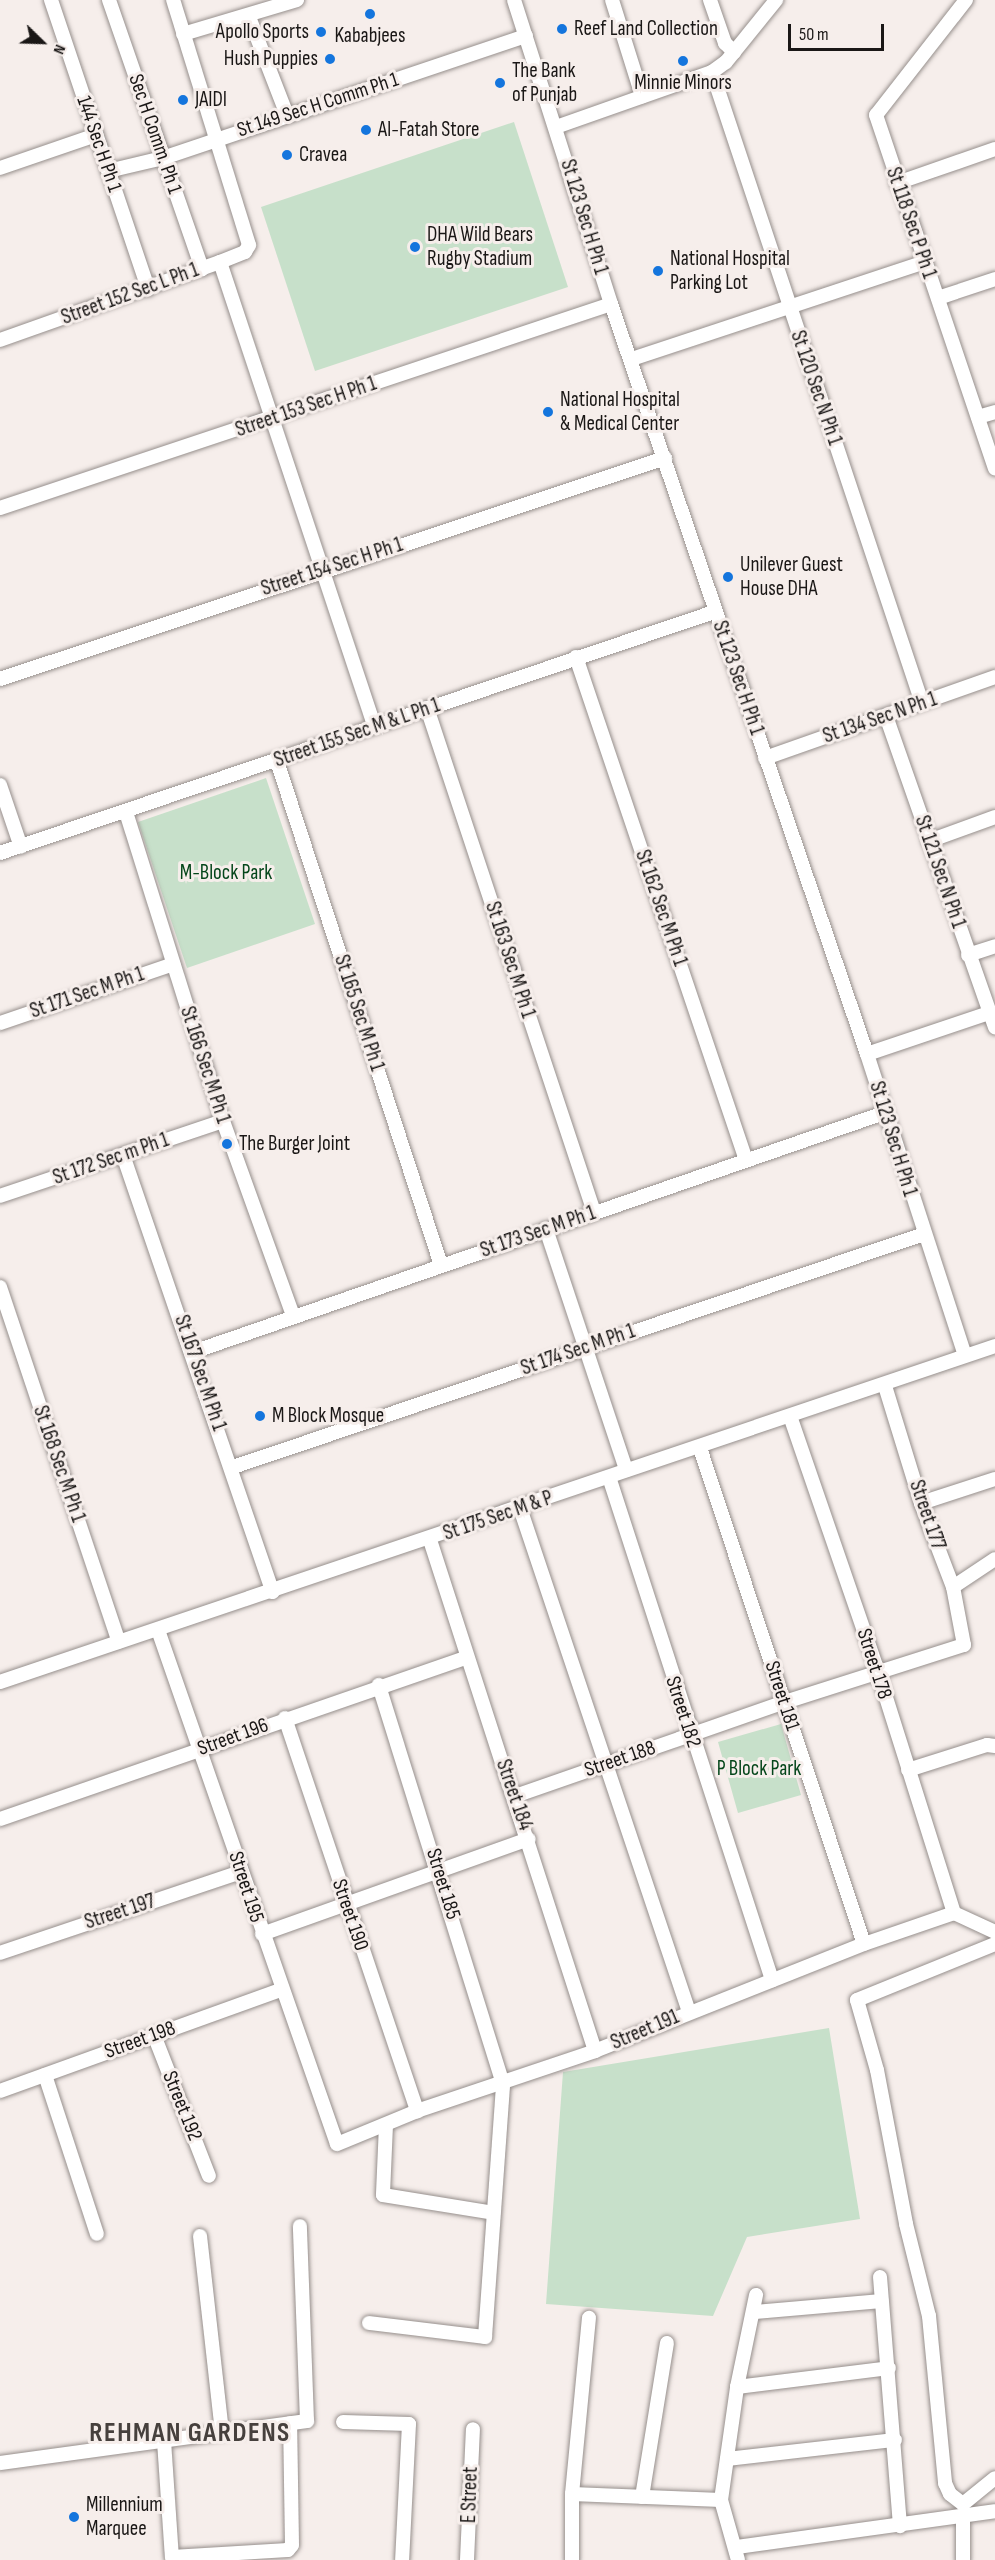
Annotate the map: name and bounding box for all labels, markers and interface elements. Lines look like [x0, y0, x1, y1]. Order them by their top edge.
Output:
marker: Kababjees [363, 7, 377, 21]
north arrow [12, 12, 72, 72]
scale bar [791, 12, 887, 50]
place label: Reef Land Collection [574, 16, 718, 42]
place label: Apollo Sports [216, 19, 309, 45]
marker: Reef Land Collection [555, 22, 569, 36]
place label: Kababjees [334, 23, 406, 49]
text: 50 m [799, 24, 829, 45]
marker: Apollo Sports [314, 25, 328, 39]
text: N [49, 42, 69, 57]
place label: Hush Puppies [224, 46, 318, 72]
marker: Hush Puppies [323, 52, 337, 66]
marker: Minnie Minors [676, 54, 690, 68]
place label: The Bank of Punjab [512, 58, 577, 108]
street label: St 149 Sec H Comm Ph 1 [234, 67, 402, 143]
place label: Minnie Minors [634, 70, 732, 96]
street label: Sec H Comm. Ph 1 [123, 71, 187, 197]
marker: The Bank of Punjab [493, 76, 507, 90]
place label: JAIDI [195, 87, 227, 113]
street label: 144 Sec H Ph 1 [71, 93, 127, 195]
marker: JAIDI [176, 93, 190, 107]
place label: Al-Fatah Store [378, 117, 479, 143]
marker: Al-Fatah Store [359, 123, 373, 137]
place label: Cravea [299, 142, 347, 168]
marker: Cravea [280, 148, 294, 162]
street label: St 123 Sec H Ph 1 [555, 156, 613, 278]
street label: St 118 Sec P Ph 1 [880, 164, 942, 282]
place label: DHA Wild Bears Rugby Stadium [427, 222, 533, 272]
marker: DHA Wild Bears Rugby Stadium [408, 240, 422, 254]
place label: National Hospital Parking Lot [670, 246, 790, 296]
street label: Street 152 Sec L Ph 1 [58, 257, 202, 331]
marker: National Hospital Parking Lot [651, 264, 665, 278]
street label: St 120 Sec N Ph 1 [785, 327, 847, 449]
street label: Street 153 Sec H Ph 1 [232, 371, 380, 443]
place label: National Hospital & Medical Center [560, 387, 680, 437]
marker: National Hospital & Medical Center [541, 405, 555, 419]
street label: Street 154 Sec H Ph 1 [258, 532, 406, 602]
place label: Unilever Guest House DHA [740, 552, 843, 602]
marker: Unilever Guest House DHA [721, 570, 735, 584]
street label: St 123 Sec H Ph 1 [707, 618, 769, 738]
street label: St 134 Sec N Ph 1 [820, 687, 940, 749]
street label: Street 155 Sec M & L Ph 1 [271, 693, 443, 773]
street label: St 121 Sec N Ph 1 [909, 812, 971, 932]
street label: St 162 Sec M Ph 1 [629, 847, 693, 969]
park label: M-Block Park [180, 860, 272, 886]
street label: St 163 Sec M Ph 1 [479, 899, 541, 1021]
street label: St 165 Sec M Ph 1 [328, 952, 390, 1074]
street label: St 171 Sec M Ph 1 [27, 962, 147, 1024]
street label: St 166 Sec M Ph 1 [174, 1003, 236, 1127]
street label: St 123 Sec H Ph 1 [864, 1078, 922, 1200]
street label: St 172 Sec m Ph 1 [50, 1127, 172, 1191]
place label: The Burger Joint [239, 1131, 350, 1157]
marker: The Burger Joint [220, 1137, 234, 1151]
street label: St 173 Sec M Ph 1 [477, 1201, 599, 1263]
street label: St 167 Sec M Ph 1 [168, 1312, 232, 1434]
street label: St 174 Sec M Ph 1 [518, 1319, 638, 1381]
street label: St 168 Sec M Ph 1 [27, 1403, 91, 1525]
place label: M Block Mosque [272, 1403, 384, 1429]
marker: M Block Mosque [253, 1409, 267, 1423]
street label: Street 177 [903, 1477, 951, 1553]
street label: St 175 Sec M & P [440, 1486, 556, 1546]
street label: Street 178 [851, 1626, 897, 1702]
street label: Street 181 [759, 1658, 805, 1734]
street label: Street 182 [660, 1673, 706, 1751]
street label: Street 196 [194, 1713, 272, 1761]
street label: Street 188 [581, 1735, 659, 1783]
street label: Street 184 [490, 1756, 538, 1834]
park label: P Block Park [717, 1756, 801, 1782]
street label: Street 185 [420, 1846, 466, 1922]
street label: Street 195 [223, 1849, 269, 1925]
street label: Street 190 [326, 1876, 374, 1954]
street label: Street 197 [82, 1889, 158, 1935]
street label: Street 191 [607, 2004, 683, 2056]
street label: Street 198 [101, 2016, 179, 2064]
street label: Street 192 [157, 2067, 207, 2145]
district label: REHMAN GARDENS [89, 2418, 291, 2450]
street label: E Street [456, 2466, 484, 2524]
place label: Millennium Marquee [86, 2492, 163, 2542]
marker: Millennium Marquee [67, 2510, 81, 2524]

